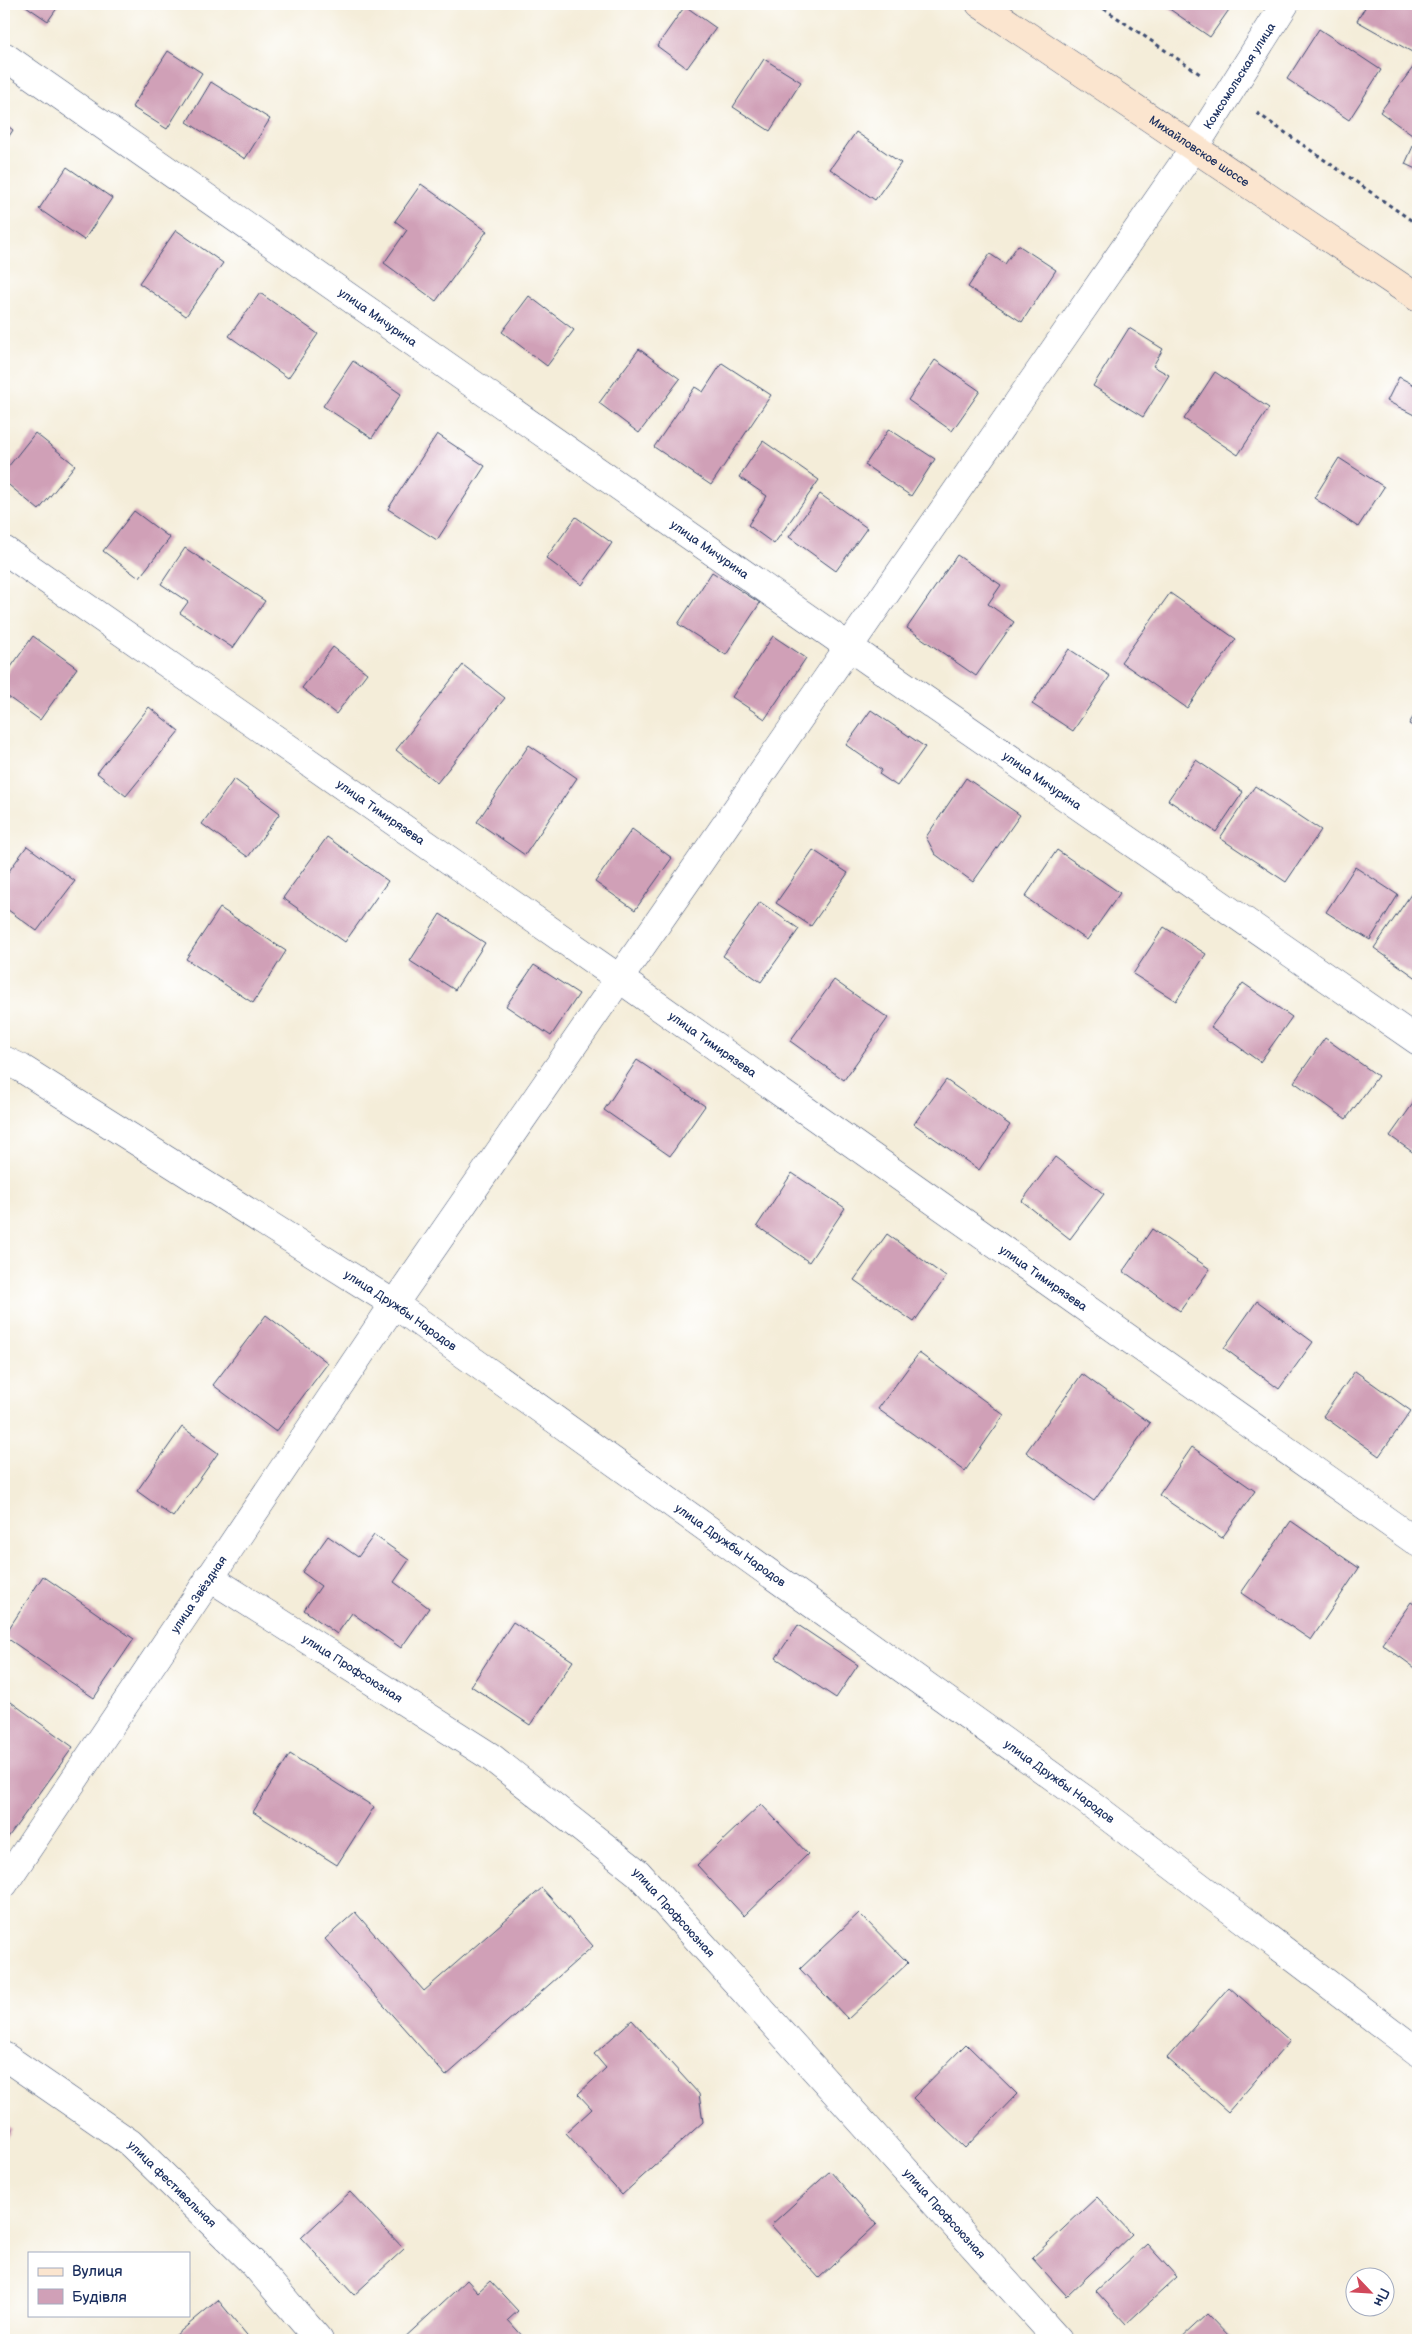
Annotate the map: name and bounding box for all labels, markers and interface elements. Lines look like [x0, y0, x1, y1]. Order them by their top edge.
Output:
street label: Комсомольская улица [1201, 20, 1279, 132]
street label: Михайловское шоссе [1146, 113, 1252, 191]
street label: улица Мичурина [335, 285, 420, 350]
street label: улица Мичурина [667, 517, 751, 583]
street label: улица Мичурина [1000, 749, 1084, 814]
street label: улица Тимирязева [333, 777, 427, 849]
street label: улица Тимирязева [665, 1009, 759, 1081]
street label: улица Тимирязева [996, 1242, 1090, 1315]
street label: улица Дружбы Народов [341, 1267, 460, 1355]
street label: улица Дружбы Народов [672, 1501, 789, 1591]
street label: улица Звёздная [168, 1553, 231, 1636]
street label: улица Профсоюзная [299, 1631, 405, 1707]
street label: улица Дружбы Народов [1001, 1737, 1118, 1827]
street label: улица Профсоюзная [629, 1865, 718, 1961]
street label: улица фестивальная [124, 2138, 220, 2231]
street label: улица Профсоюзная [900, 2166, 989, 2262]
legend [28, 2252, 190, 2316]
text: Вулиця [72, 2262, 123, 2281]
north arrow [1344, 2266, 1394, 2316]
text: Пн [1370, 2285, 1393, 2309]
text: Будівля [72, 2288, 127, 2307]

